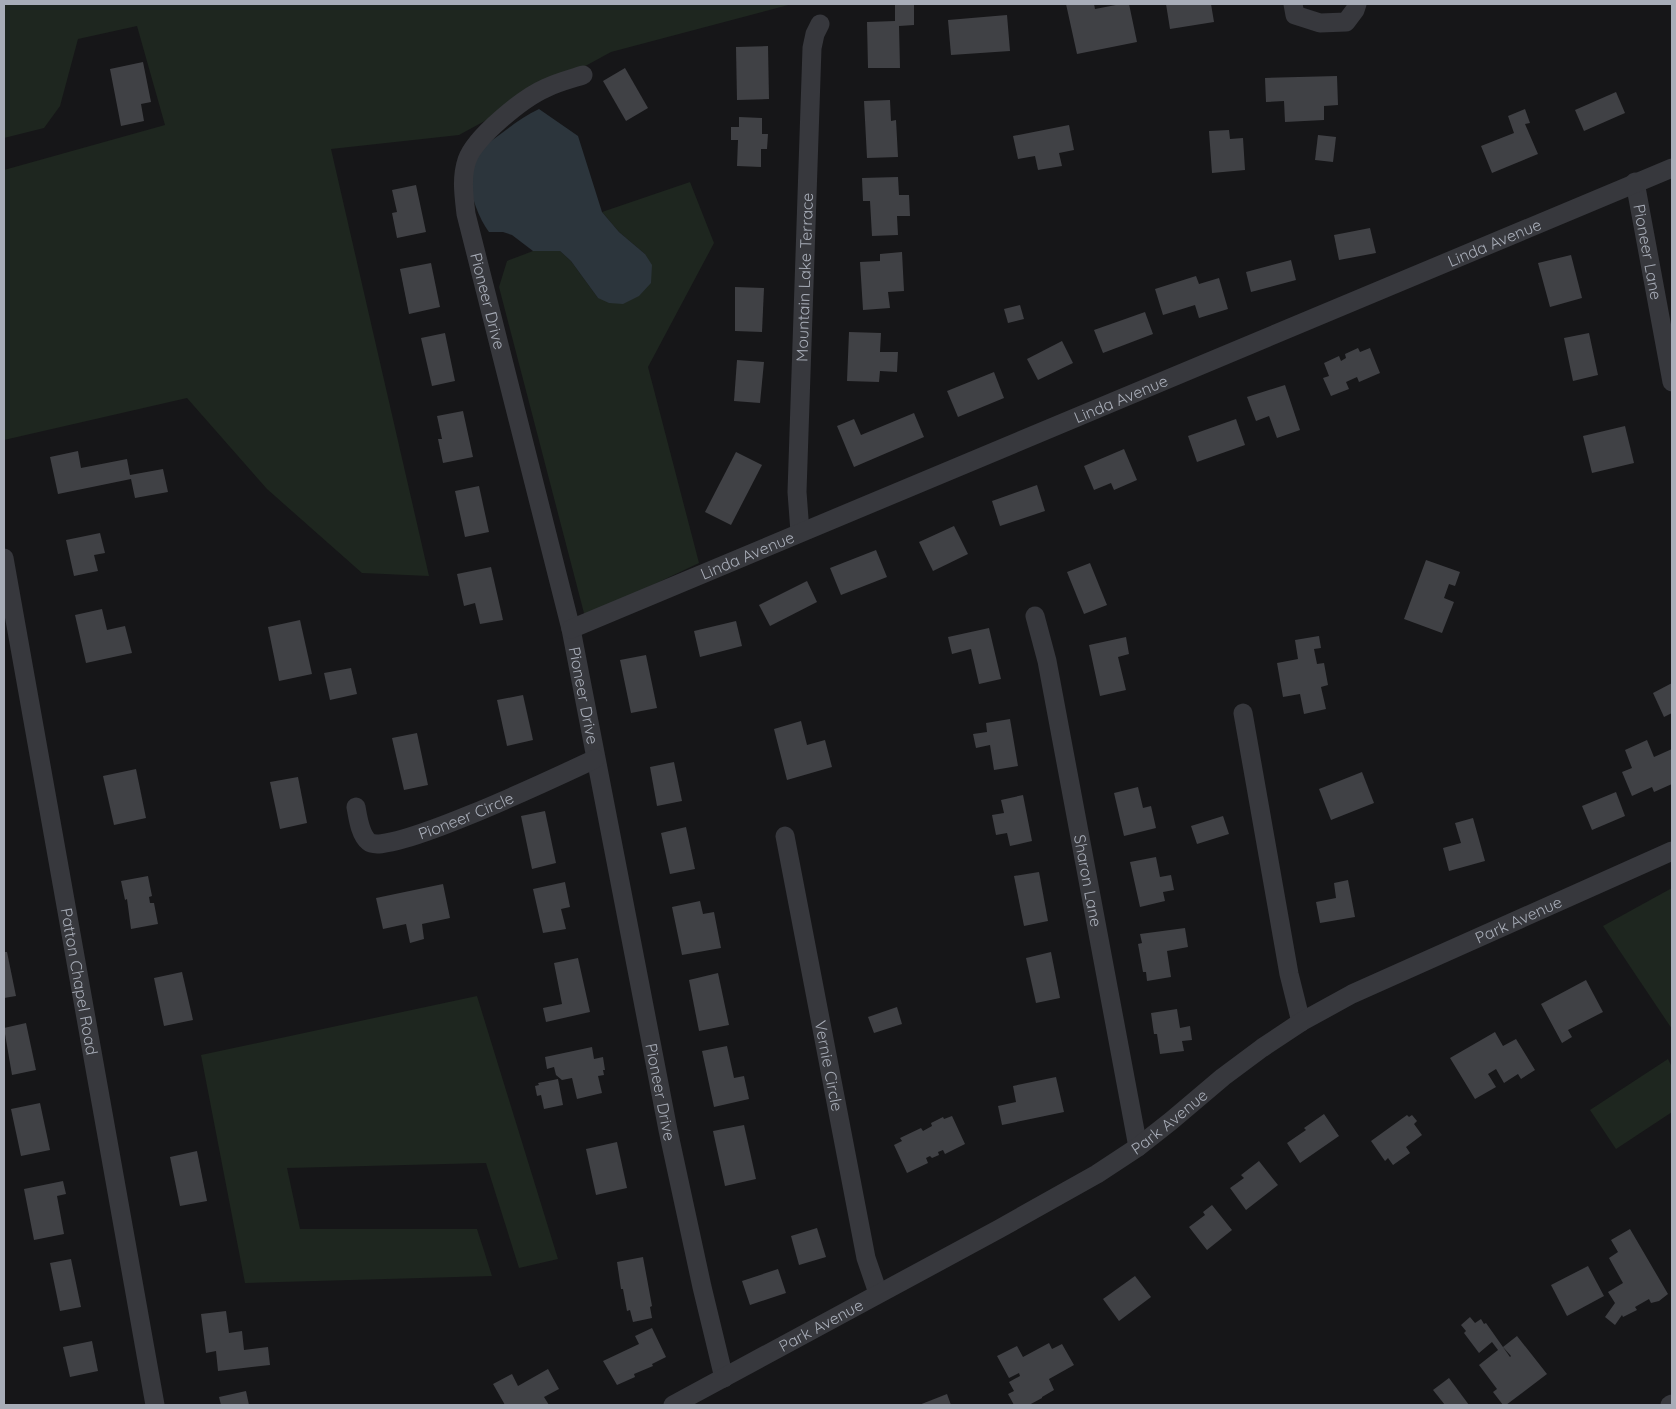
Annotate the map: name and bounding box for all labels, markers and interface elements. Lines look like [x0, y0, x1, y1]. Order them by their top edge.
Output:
street label: Mountain Lake Terrace [791, 192, 817, 362]
street label: Pioneer Lane [1629, 202, 1667, 301]
street label: Linda Avenue [1444, 214, 1544, 271]
street label: Pioneer Drive [466, 251, 510, 352]
street label: Linda Avenue [1071, 370, 1171, 427]
street label: Linda Avenue [697, 527, 797, 584]
street label: Pioneer Drive [565, 645, 603, 746]
street label: Pioneer Circle [415, 787, 517, 844]
street label: Sharon Lane [1070, 833, 1107, 928]
street label: Park Avenue [1472, 892, 1565, 948]
street label: Patton Chapel Road [57, 906, 102, 1056]
street label: Vernie Circle [811, 1019, 848, 1113]
street label: Pioneer Drive [641, 1042, 680, 1143]
street label: Park Avenue [1127, 1085, 1211, 1159]
street label: Park Avenue [775, 1294, 867, 1356]

